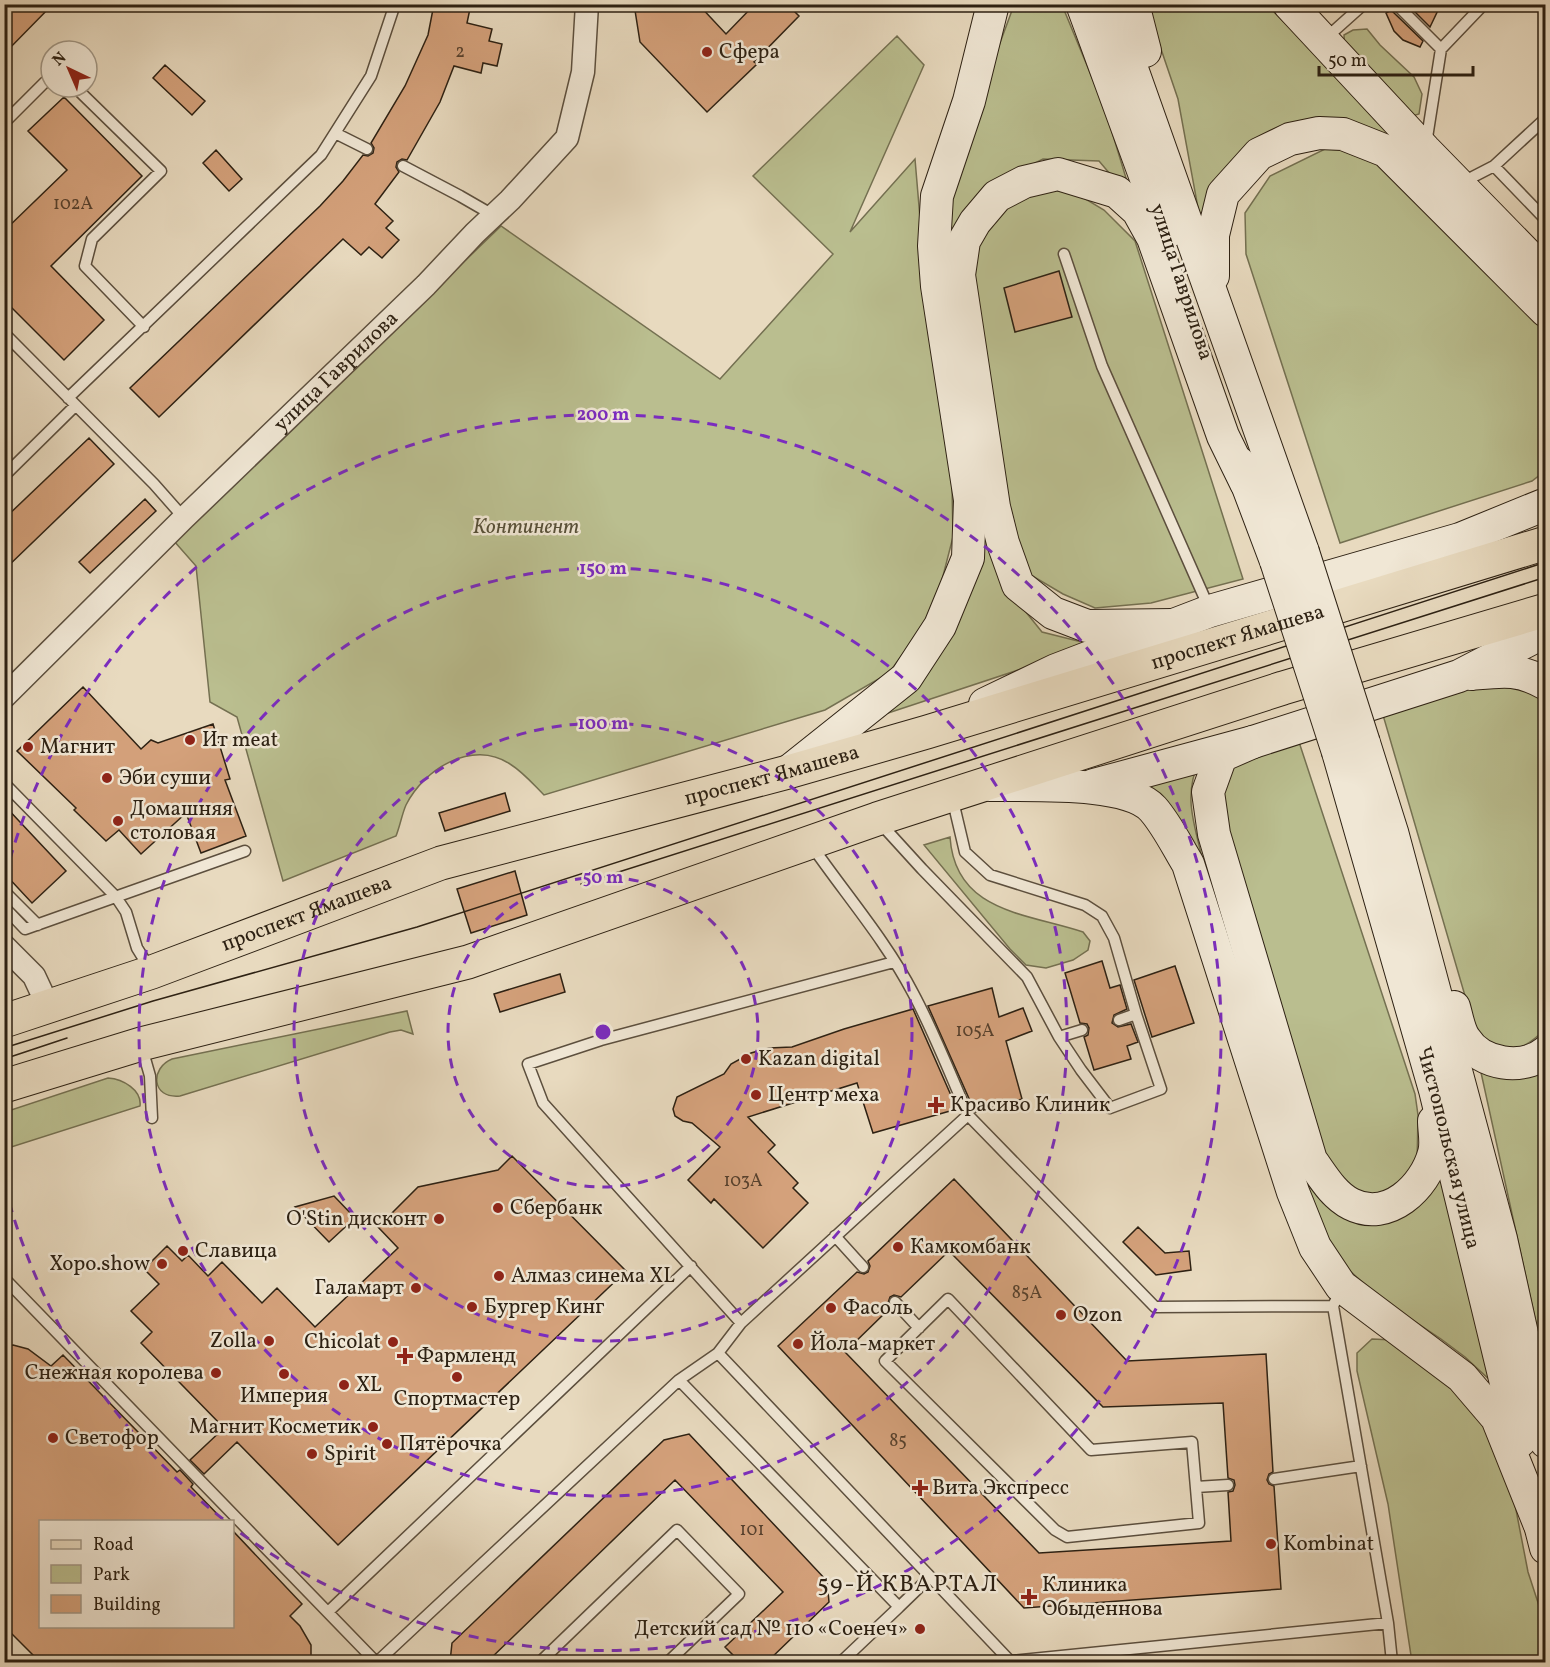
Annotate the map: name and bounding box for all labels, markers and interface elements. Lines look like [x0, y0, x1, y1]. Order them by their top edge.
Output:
place label: Сфера [719, 38, 780, 67]
north arrow [39, 39, 99, 99]
scale bar [1319, 39, 1474, 77]
house number: 2 [455, 40, 465, 65]
marker: Сфера [700, 45, 714, 59]
text: N [48, 47, 72, 72]
text: 50 m [1328, 49, 1367, 74]
house number: 102А [53, 192, 93, 217]
street label: улица Гаврилова [1142, 200, 1220, 364]
street label: улица Гаврилова [267, 305, 405, 439]
text: 200 m [577, 403, 629, 428]
park label: Континент [473, 513, 579, 542]
text: 150 m [579, 557, 627, 582]
street label: проспект Ямашева [1147, 597, 1328, 677]
text: 100 m [578, 712, 628, 737]
place label: Ит meat [202, 726, 278, 755]
place label: Магнит [40, 733, 116, 762]
marker: Ит meat [183, 733, 197, 747]
street label: проспект Ямашева [681, 738, 863, 813]
marker: Магнит [21, 740, 35, 754]
place label: Эби суши [119, 764, 211, 793]
marker: Эби суши [100, 771, 114, 785]
place label: Домашняя столовая [130, 795, 233, 848]
marker: Домашняя столовая [111, 814, 125, 828]
text: 50 m [583, 866, 623, 891]
street label: проспект Ямашева [217, 868, 396, 959]
house number: 105А [956, 1019, 995, 1044]
centre of rings [593, 1022, 613, 1042]
street label: Чистопольская улица [1409, 1043, 1488, 1252]
place label: Kazan digital [758, 1045, 880, 1074]
marker: Kazan digital [739, 1052, 753, 1066]
place label: Центр меха [768, 1081, 880, 1110]
marker: Центр меха [749, 1088, 763, 1102]
place label: Красиво Клиник [950, 1091, 1110, 1120]
marker: Красиво Клиник [927, 1096, 945, 1114]
house number: 103А [723, 1169, 763, 1194]
place label: Сбербанк [510, 1194, 602, 1223]
marker: Сбербанк [491, 1201, 505, 1215]
place label: O'Stin дисконт [286, 1205, 427, 1234]
marker: O'Stin дисконт [432, 1212, 446, 1226]
place label: Камкомбанк [910, 1233, 1031, 1262]
place label: Славица [195, 1237, 278, 1266]
marker: Камкомбанк [891, 1240, 905, 1254]
marker: Славица [176, 1244, 190, 1258]
place label: Xopo.show [49, 1250, 150, 1279]
marker: Xopo.show [155, 1257, 169, 1271]
place label: Алмаз синема XL [511, 1262, 675, 1291]
marker: Алмаз синема XL [492, 1269, 506, 1283]
place label: Галамарт [314, 1274, 404, 1303]
marker: Галамарт [409, 1281, 423, 1295]
house number: 85А [1012, 1281, 1042, 1306]
place label: Бургер Кинг [484, 1293, 604, 1322]
place label: Фасоль [843, 1294, 913, 1323]
marker: Бургер Кинг [465, 1300, 479, 1314]
marker: Фасоль [824, 1301, 838, 1315]
place label: Ozon [1073, 1301, 1123, 1330]
marker: Ozon [1054, 1308, 1068, 1322]
place label: Zolla [210, 1327, 257, 1356]
place label: Chicolat [304, 1328, 381, 1357]
place label: Йола-маркет [810, 1330, 936, 1359]
marker: Zolla [262, 1334, 276, 1348]
marker: Chicolat [386, 1335, 400, 1349]
marker: Йола-маркет [791, 1337, 805, 1351]
place label: Фармленд [417, 1342, 516, 1371]
marker: Фармленд [398, 1349, 412, 1363]
place label: Снежная королева [25, 1359, 204, 1388]
marker: Снежная королева [209, 1366, 223, 1380]
marker: Империя [277, 1367, 291, 1381]
marker: Спортмастер [450, 1370, 464, 1384]
place label: XL [356, 1371, 382, 1400]
marker: XL [337, 1378, 351, 1392]
place label: Империя [240, 1382, 328, 1411]
place label: Спортмастер [394, 1385, 520, 1414]
place label: Магнит Косметик [189, 1413, 361, 1442]
marker: Магнит Косметик [366, 1420, 380, 1434]
place label: Светофор [65, 1424, 159, 1453]
house number: 85 [889, 1429, 907, 1454]
place label: Пятёрочка [399, 1430, 502, 1459]
marker: Светофор [46, 1431, 60, 1445]
marker: Пятёрочка [380, 1437, 394, 1451]
place label: Spirit [324, 1440, 376, 1469]
marker: Spirit [305, 1447, 319, 1461]
place label: Вита Экспресс [932, 1474, 1069, 1503]
marker: Вита Экспресс [913, 1481, 927, 1495]
house number: 101 [740, 1518, 764, 1543]
legend [39, 1520, 234, 1628]
place label: Kombinat [1283, 1530, 1374, 1559]
text: Road [93, 1533, 134, 1558]
marker: Kombinat [1264, 1537, 1278, 1551]
text: Park [93, 1563, 130, 1588]
district label: 59-Й КВАРТАЛ [817, 1568, 999, 1602]
place label: Клиника Обыденнова [1042, 1571, 1163, 1624]
marker: Клиника Обыденнова [1020, 1588, 1038, 1606]
text: Building [93, 1593, 161, 1618]
place label: Детский сад № 110 «Соенеч» [634, 1615, 908, 1644]
marker: Детский сад № 110 «Соенеч» [913, 1622, 927, 1636]

